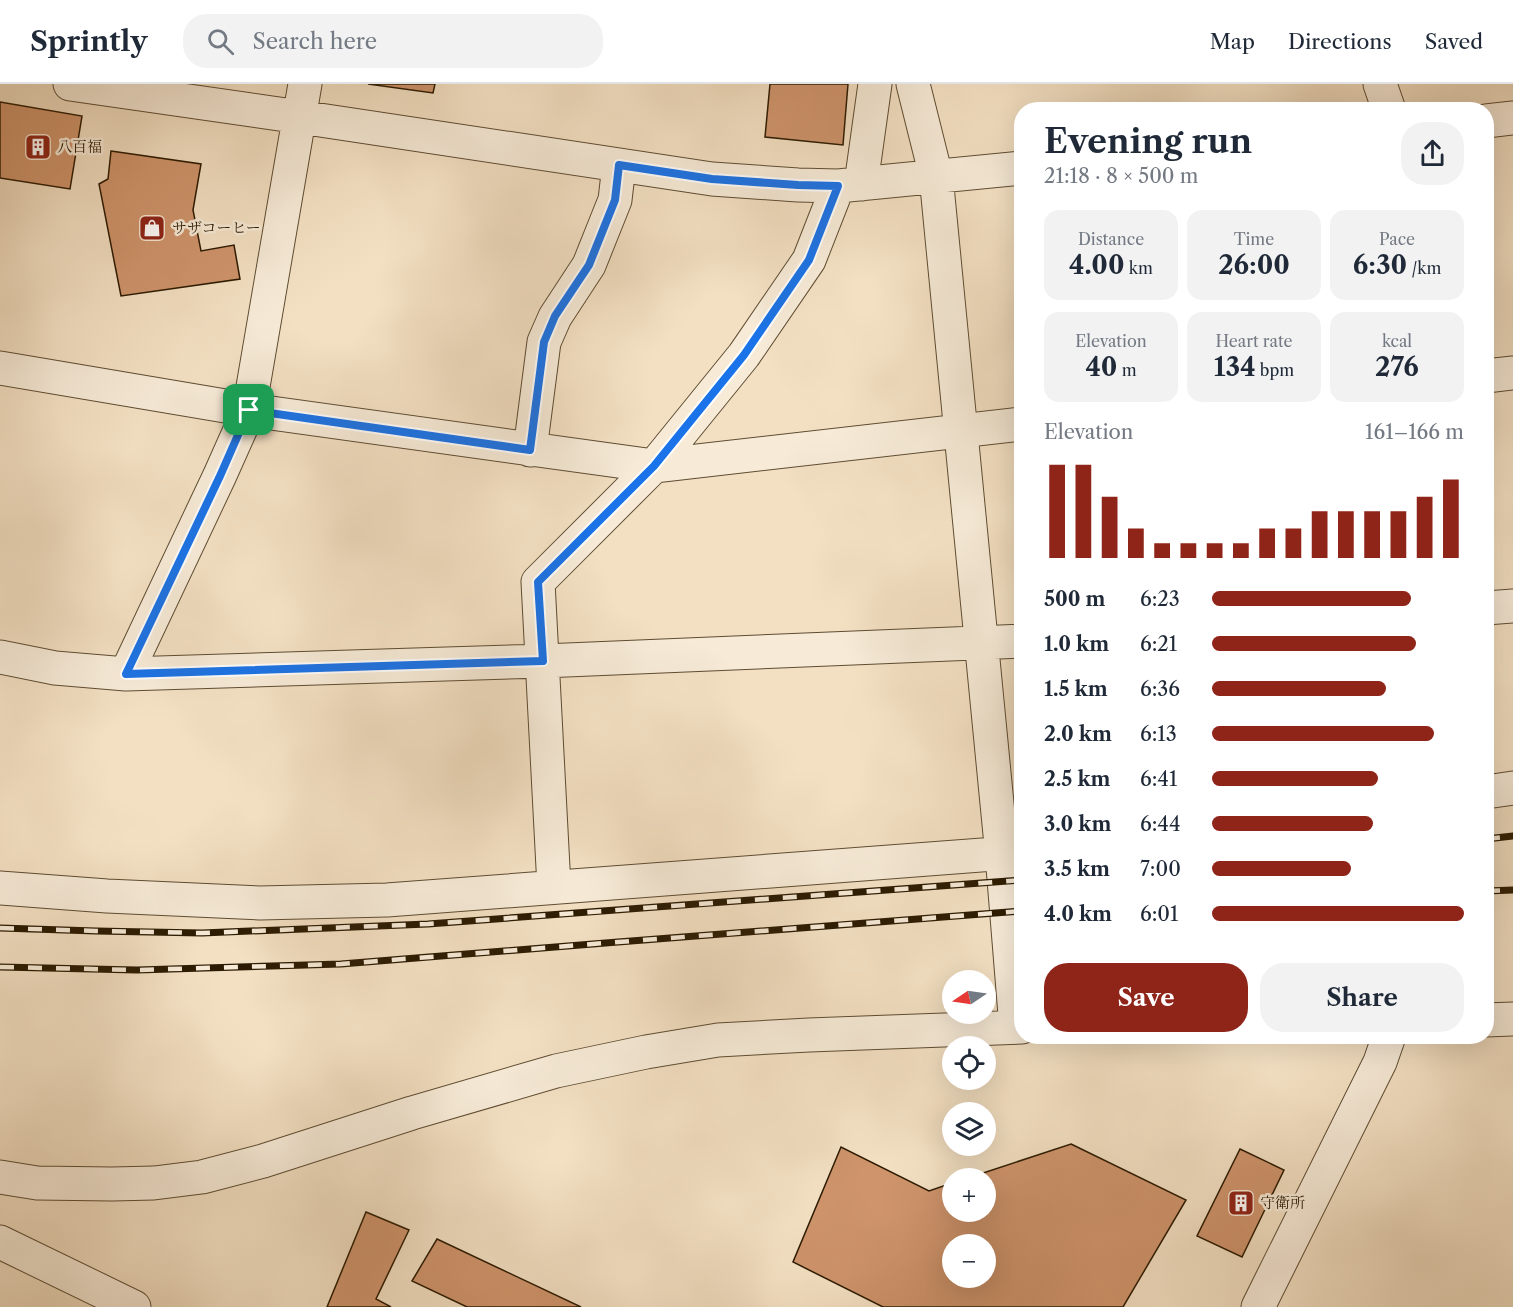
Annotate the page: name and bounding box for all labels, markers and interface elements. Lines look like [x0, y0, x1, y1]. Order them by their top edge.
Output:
search box [183, 14, 603, 68]
text: Sprintly [30, 24, 147, 58]
icon: search [204, 25, 237, 58]
text: Search here [252, 28, 377, 55]
text: Map [1210, 29, 1255, 54]
text: Directions [1288, 29, 1392, 54]
text: Saved [1425, 29, 1483, 54]
text: Evening run [1044, 121, 1252, 162]
button: share [1401, 122, 1464, 185]
building icon: 八百福 [23, 132, 53, 162]
place label: 八百福 [57, 137, 102, 156]
text: 21:18 · 8 × 500 m [1044, 164, 1198, 188]
shop icon: サザコーヒー [137, 213, 167, 243]
place label: サザコーヒー [172, 218, 261, 237]
text: Distance [1078, 229, 1144, 249]
text: Time [1234, 229, 1274, 249]
text: Pace [1379, 229, 1415, 249]
text: 4.00 [1069, 249, 1125, 281]
text: 26:00 [1218, 249, 1290, 281]
text: 6:30 [1353, 249, 1407, 281]
text: km [1125, 258, 1153, 278]
text: /km [1407, 258, 1441, 278]
text: Elevation [1075, 331, 1147, 351]
text: Heart rate [1215, 331, 1293, 351]
text: kcal [1382, 331, 1412, 351]
text: 40 [1085, 351, 1117, 383]
text: 134 [1214, 351, 1256, 383]
text: 276 [1375, 351, 1419, 383]
text: m [1117, 360, 1137, 380]
text: bpm [1256, 360, 1294, 380]
pin [223, 384, 274, 435]
icon: arrive [232, 393, 265, 426]
text: Elevation [1044, 420, 1133, 444]
text: 161–166 m [1365, 420, 1464, 444]
text: 500 m [1044, 587, 1105, 611]
text: 6:23 [1140, 587, 1180, 611]
text: 1.0 km [1044, 632, 1109, 656]
text: 6:21 [1140, 632, 1177, 656]
text: 1.5 km [1044, 677, 1108, 701]
text: 6:36 [1140, 677, 1180, 701]
text: 2.0 km [1044, 722, 1112, 746]
text: 6:13 [1140, 722, 1177, 746]
text: 2.5 km [1044, 767, 1111, 791]
text: 6:41 [1140, 767, 1177, 791]
text: 3.0 km [1044, 812, 1111, 836]
text: 6:44 [1140, 812, 1180, 836]
text: 3.5 km [1044, 857, 1110, 881]
text: 7:00 [1140, 857, 1181, 881]
text: 4.0 km [1044, 902, 1112, 926]
text: 6:01 [1140, 902, 1178, 926]
button: Save [1044, 963, 1248, 1032]
button: Share [1260, 963, 1464, 1032]
north arrow [942, 970, 996, 1024]
map controls [942, 970, 996, 1288]
button: locate [942, 1036, 996, 1090]
button: layers [942, 1102, 996, 1156]
button: + [942, 1168, 996, 1222]
building icon: 守衛所 [1226, 1188, 1256, 1218]
place label: 守衛所 [1260, 1193, 1305, 1212]
button: − [942, 1234, 996, 1288]

